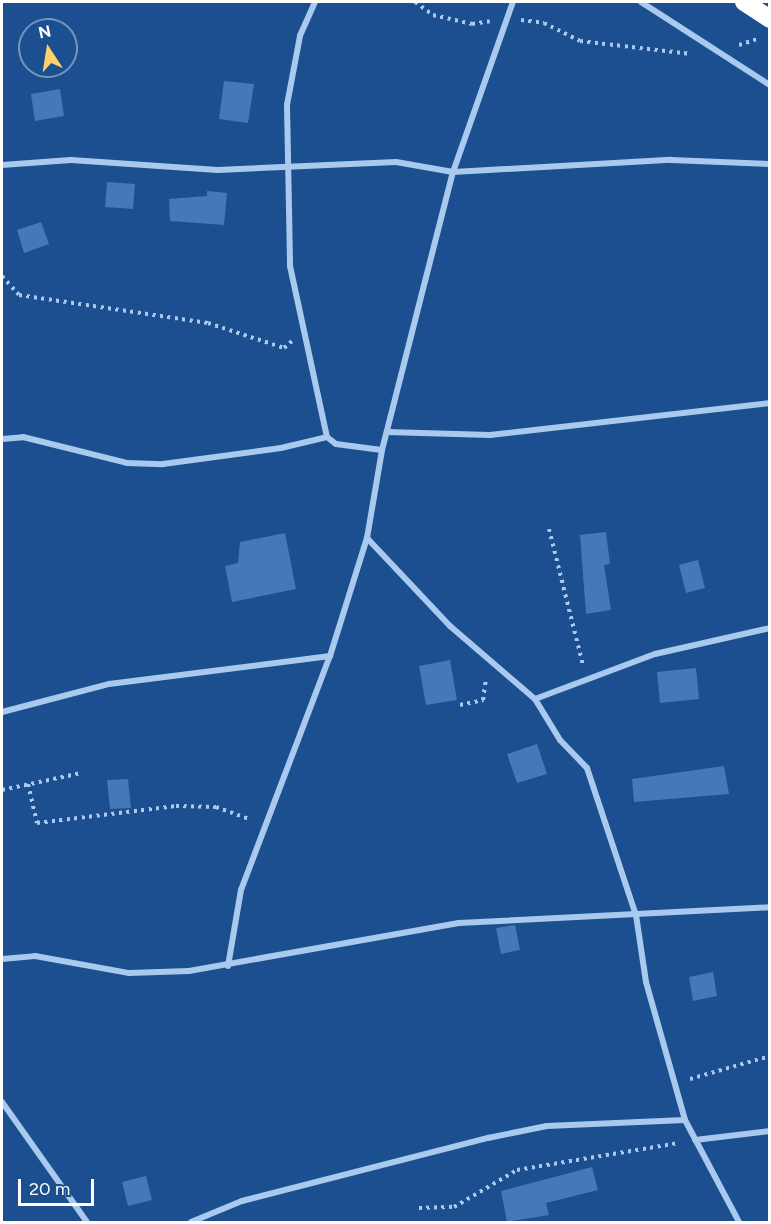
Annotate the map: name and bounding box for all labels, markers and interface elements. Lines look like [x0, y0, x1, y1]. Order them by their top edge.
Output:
north arrow [18, 18, 78, 78]
text: N [37, 21, 53, 42]
scale bar [21, 1167, 98, 1205]
text: 20 m [29, 1178, 70, 1200]

